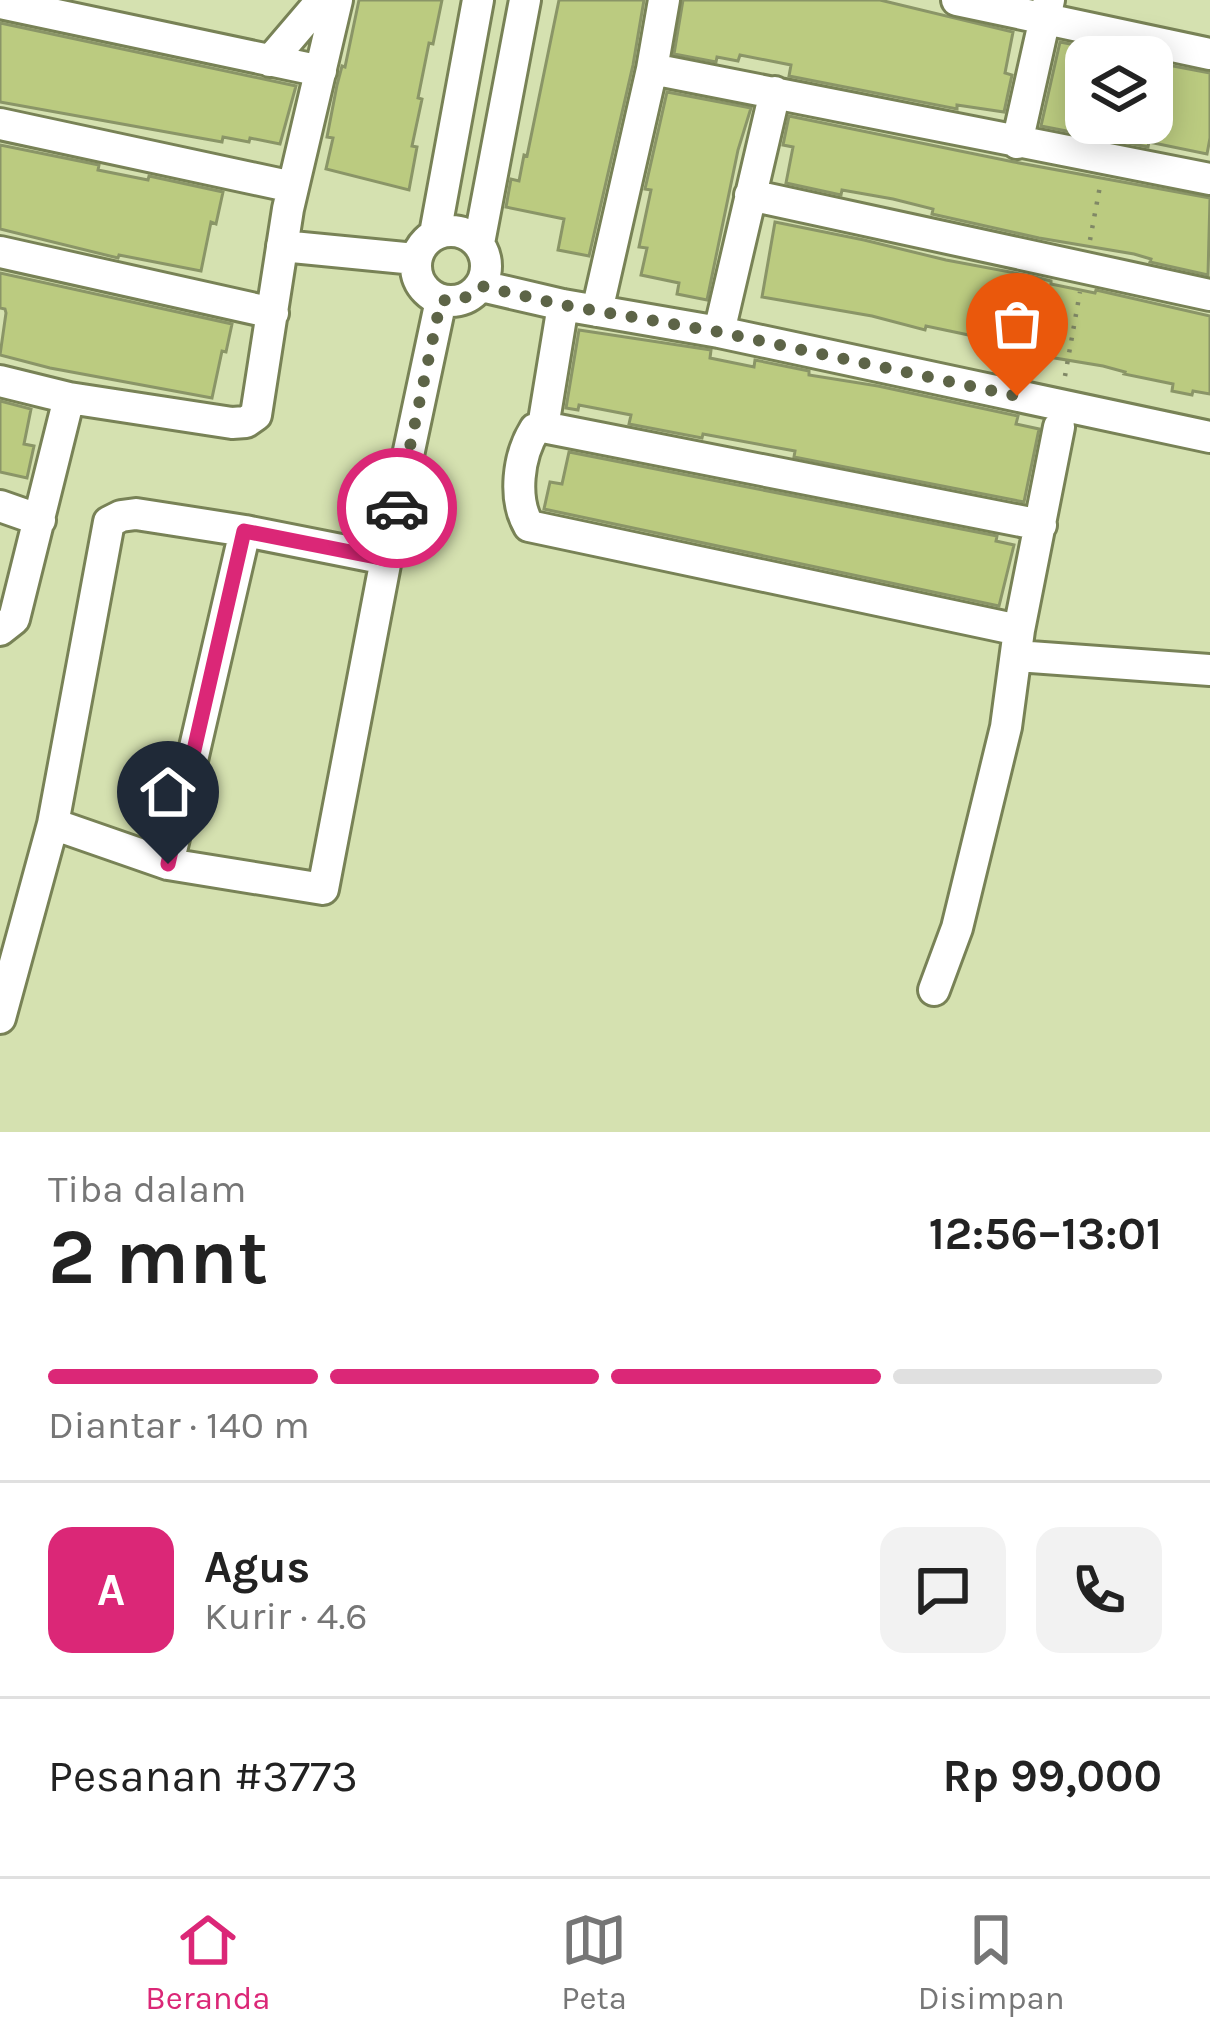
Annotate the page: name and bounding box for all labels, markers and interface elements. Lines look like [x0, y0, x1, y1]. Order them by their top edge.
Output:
map controls [1065, 36, 1173, 144]
button: layers [1065, 36, 1173, 144]
pin [966, 273, 1068, 396]
icon: bag [984, 291, 1050, 357]
courier [337, 448, 457, 568]
icon: car [364, 475, 430, 541]
pin [117, 741, 219, 864]
icon: home [135, 759, 201, 825]
text: Tiba dalam [48, 1166, 246, 1212]
text: 12:56–13:01 [929, 1208, 1162, 1260]
text: 2 mnt [48, 1211, 268, 1303]
text: Diantar · 140 m [48, 1402, 310, 1448]
button: chat [880, 1527, 1006, 1653]
button: phone [1036, 1527, 1162, 1653]
text: Agus [204, 1541, 310, 1593]
text: A [97, 1564, 125, 1616]
text: Kurir · 4.6 [204, 1593, 368, 1639]
text: Pesanan #3773 [48, 1750, 358, 1802]
text: Rp 99,000 [943, 1750, 1162, 1802]
tab: Beranda [145, 1907, 270, 2017]
tab: Peta [561, 1907, 627, 2017]
tab: Disimpan [918, 1907, 1065, 2017]

